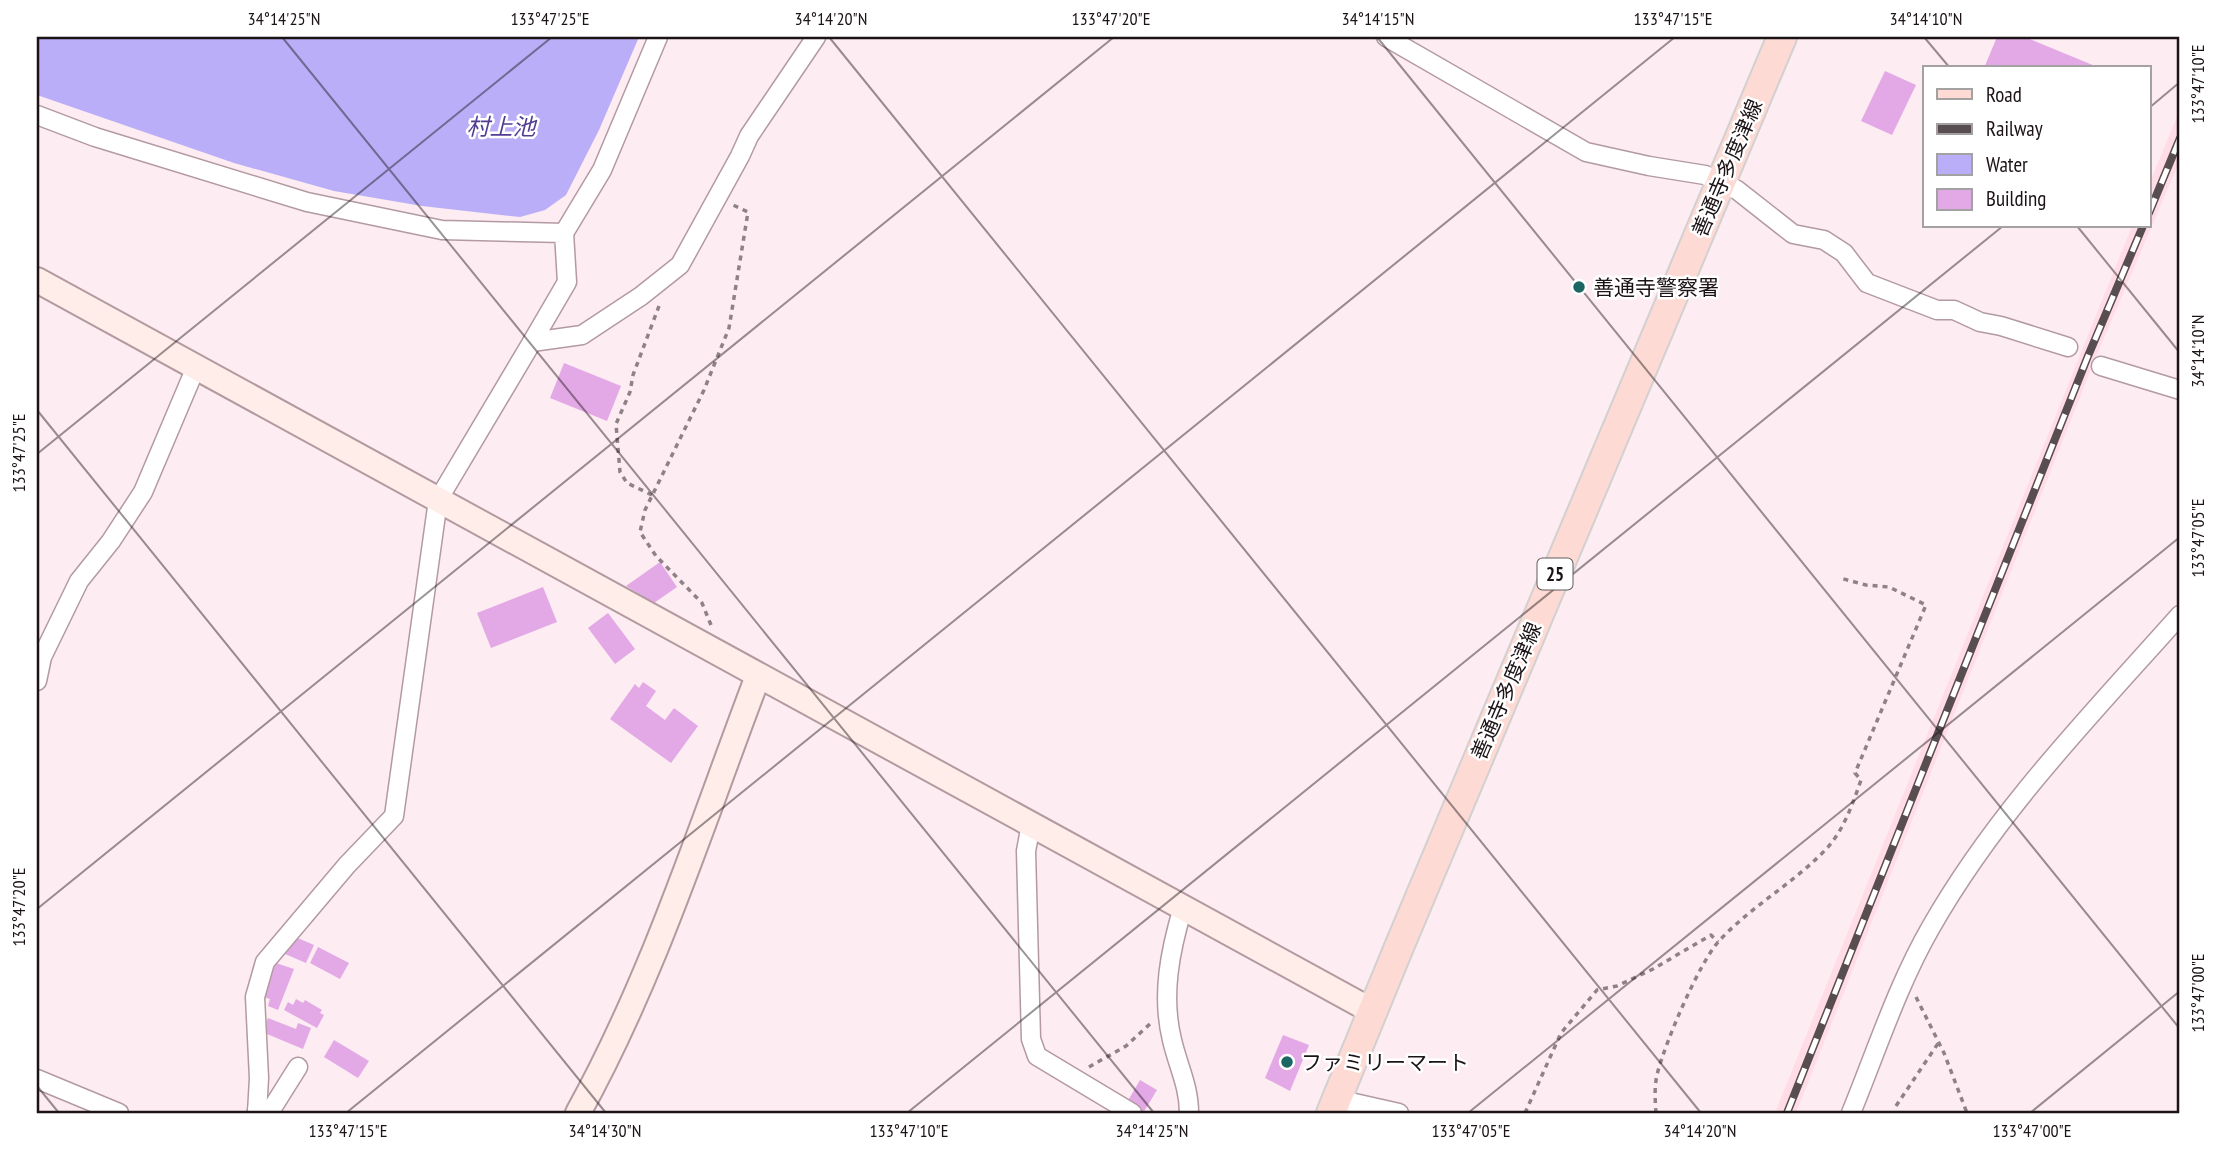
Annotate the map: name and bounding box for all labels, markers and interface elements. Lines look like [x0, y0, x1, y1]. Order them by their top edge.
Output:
text: 34°14'25"N [248, 7, 320, 30]
text: 133°47'25"E [511, 7, 589, 30]
text: 34°14'20"N [795, 7, 867, 30]
text: 133°47'20"E [1072, 7, 1150, 30]
text: 34°14'15"N [1342, 7, 1414, 30]
text: 133°47'15"E [1634, 7, 1712, 30]
text: 34°14'10"N [1890, 7, 1962, 30]
text: 133°47'10"E [2186, 45, 2209, 123]
legend [1923, 66, 2150, 228]
text: Road [1986, 81, 2022, 108]
street label: 善通寺多度津線 [1686, 95, 1768, 241]
water label: 村上池 [467, 112, 538, 141]
text: Railway [1986, 115, 2043, 142]
text: Water [1986, 151, 2028, 178]
text: Building [1986, 185, 2046, 212]
place label: 善通寺警察署 [1593, 274, 1719, 301]
marker: 善通寺警察署 [1571, 279, 1587, 295]
text: 34°14'10"N [2186, 315, 2209, 387]
text: 133°47'25"E [7, 414, 30, 492]
text: 133°47'05"E [2186, 499, 2209, 577]
road number: 25 [1538, 558, 1572, 590]
street label: 善通寺多度津線 [1465, 618, 1547, 764]
text: 133°47'20"E [7, 868, 30, 946]
text: 133°47'00"E [2186, 954, 2209, 1032]
place label: ファミリーマート [1301, 1049, 1469, 1076]
marker: ファミリーマート [1279, 1054, 1295, 1070]
text: 133°47'15"E [309, 1119, 387, 1142]
text: 34°14'30"N [569, 1119, 641, 1142]
text: 133°47'10"E [870, 1119, 948, 1142]
text: 34°14'25"N [1116, 1119, 1188, 1142]
text: 133°47'05"E [1432, 1119, 1510, 1142]
text: 34°14'20"N [1664, 1119, 1736, 1142]
text: 133°47'00"E [1993, 1119, 2071, 1142]

